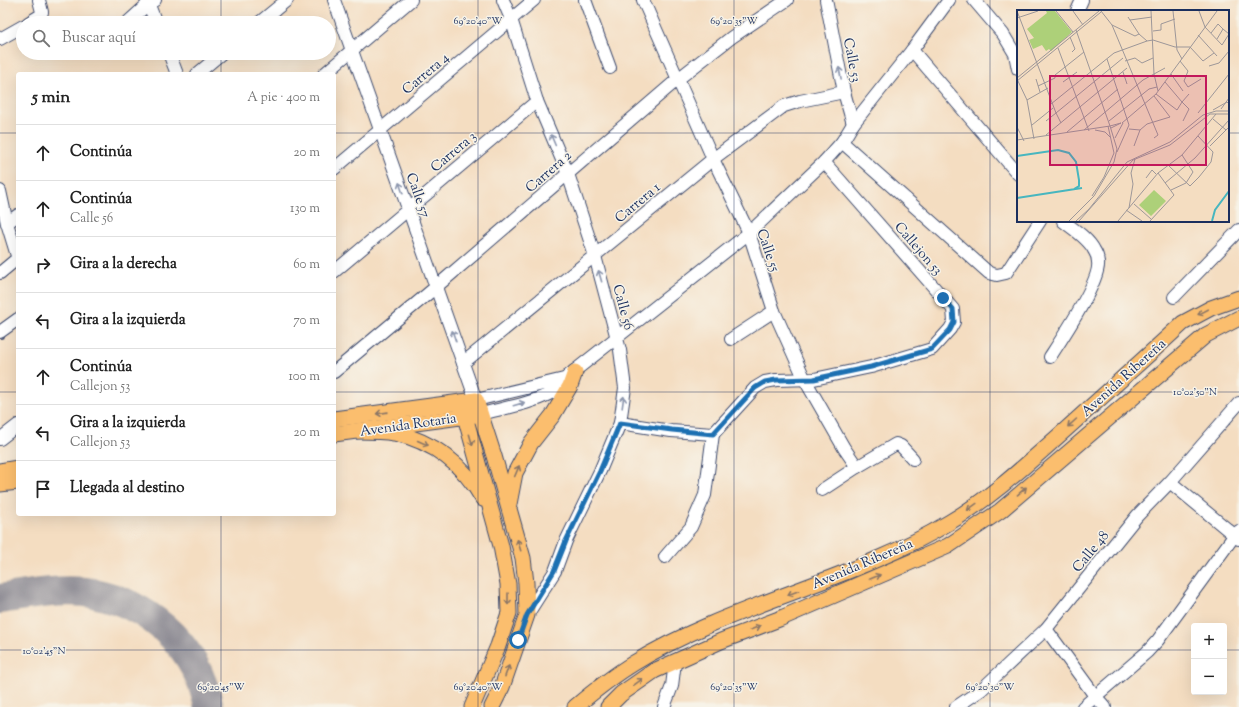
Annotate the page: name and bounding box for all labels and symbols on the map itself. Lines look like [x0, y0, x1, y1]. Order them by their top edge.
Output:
inset map [1017, 10, 1229, 222]
text: 69°20'40"W [454, 14, 502, 29]
text: 69°20'35"W [710, 14, 758, 29]
street label: Calle 53 [837, 36, 865, 85]
street label: Carrera 4 [398, 49, 454, 100]
one-way arrow [836, 67, 844, 80]
street label: Carrera 3 [427, 127, 482, 178]
one-way arrow [549, 134, 557, 146]
street label: Carrera 2 [522, 146, 577, 198]
street label: Calle 57 [400, 170, 434, 221]
street label: Carrera 1 [611, 178, 666, 228]
one-way arrow [396, 182, 404, 194]
street label: Callejon 53 [889, 218, 947, 281]
street label: Calle 55 [750, 226, 784, 275]
one-way arrow [596, 269, 603, 282]
street label: Calle 56 [606, 282, 638, 333]
route end [934, 289, 952, 307]
one-way arrow [1197, 309, 1209, 317]
one-way arrow [449, 331, 457, 343]
street label: Avenida Ribereña [1077, 335, 1172, 422]
text: 10°02'50"N [1173, 385, 1217, 400]
one-way arrow [619, 396, 627, 409]
one-way arrow [512, 400, 525, 407]
street label: Avenida Rotaria [359, 409, 459, 443]
one-way arrow [376, 409, 389, 417]
one-way arrow [1067, 419, 1077, 428]
one-way arrow [468, 433, 475, 446]
one-way arrow [416, 440, 428, 447]
one-way arrow [514, 465, 521, 477]
one-way arrow [1017, 487, 1027, 496]
one-way arrow [967, 502, 978, 511]
street label: Calle 48 [1068, 527, 1115, 578]
street label: Avenida Ribereña [809, 534, 917, 595]
one-way arrow [515, 539, 522, 552]
one-way arrow [869, 573, 881, 581]
one-way arrow [787, 589, 799, 597]
one-way arrow [505, 592, 512, 605]
one-way arrow [749, 623, 761, 631]
route start [509, 631, 527, 649]
text: 10°02'45"N [23, 644, 65, 659]
one-way arrow [504, 666, 512, 678]
one-way arrow [632, 678, 643, 686]
text: 69°20'45"W [197, 680, 245, 695]
text: 69°20'40"W [454, 680, 502, 695]
text: 69°20'35"W [710, 680, 758, 695]
text: 69°20'30"W [966, 680, 1014, 695]

